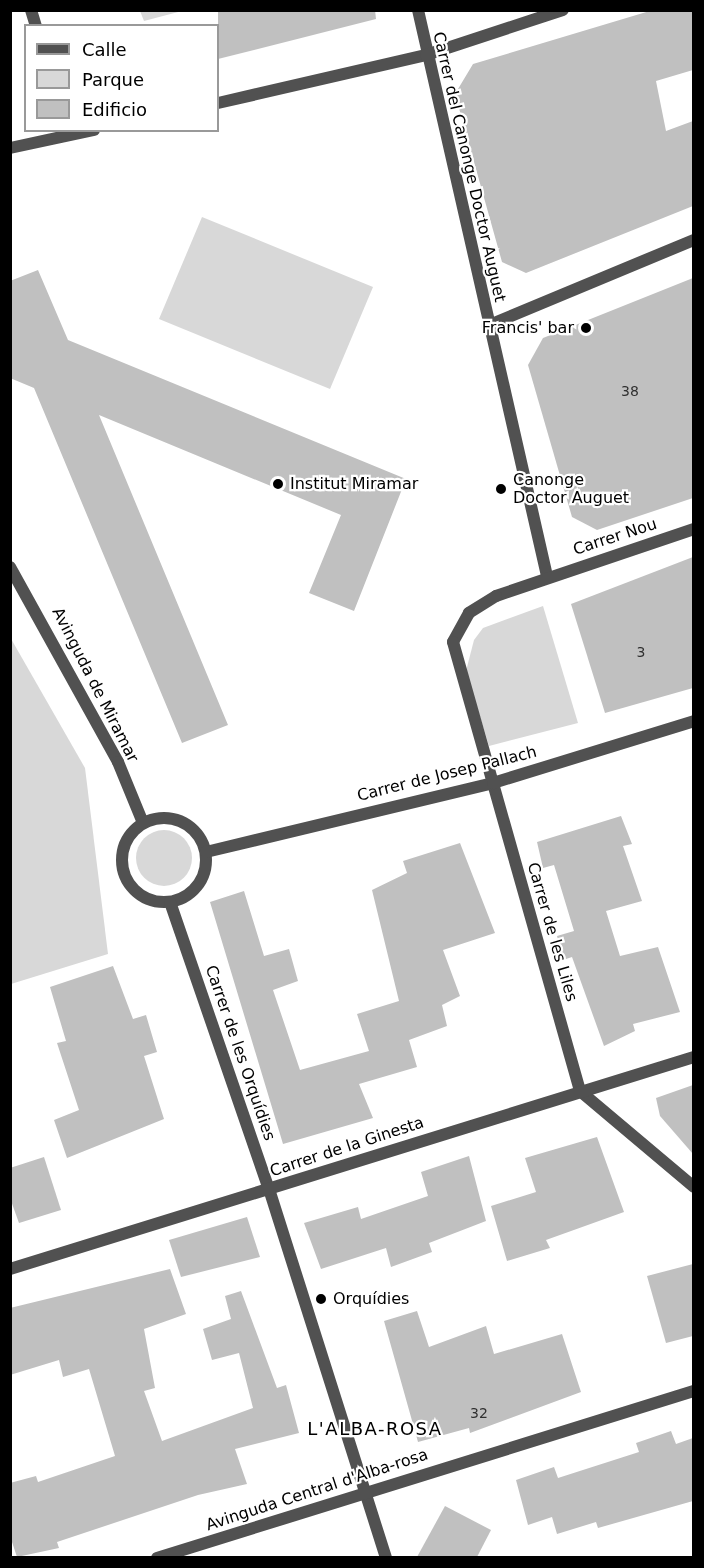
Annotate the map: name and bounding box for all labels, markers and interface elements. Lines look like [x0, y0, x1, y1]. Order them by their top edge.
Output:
legend [24, 24, 219, 132]
street label: Carrer del Canonge Doctor Auguet [429, 30, 509, 304]
text: Calle [82, 39, 127, 60]
text: Parque [82, 69, 144, 90]
text: Edificio [82, 99, 147, 120]
place label: Francis' bar [482, 318, 574, 338]
marker: Francis' bar [579, 321, 593, 335]
house number: 38 [621, 383, 639, 399]
place label: Canonge Doctor Auguet [513, 470, 629, 508]
place label: Institut Miramar [290, 474, 418, 494]
marker: Institut Miramar [271, 477, 285, 491]
marker: Canonge Doctor Auguet [494, 482, 508, 496]
street label: Carrer Nou [571, 514, 659, 560]
street label: Avinguda de Miramar [48, 604, 142, 766]
house number: 3 [637, 644, 645, 660]
street label: Carrer de Josep Pallach [355, 742, 539, 806]
street label: Carrer de les Liles [523, 860, 581, 1004]
street label: Carrer de les Orquídies [201, 963, 279, 1143]
street label: Carrer de la Ginesta [268, 1113, 426, 1181]
place label: Orquídies [333, 1289, 409, 1309]
marker: Orquídies [314, 1292, 328, 1306]
house number: 32 [470, 1405, 488, 1421]
district label: L'ALBA-ROSA [307, 1418, 443, 1440]
street label: Avinguda Central d'Alba-rosa [203, 1445, 431, 1535]

